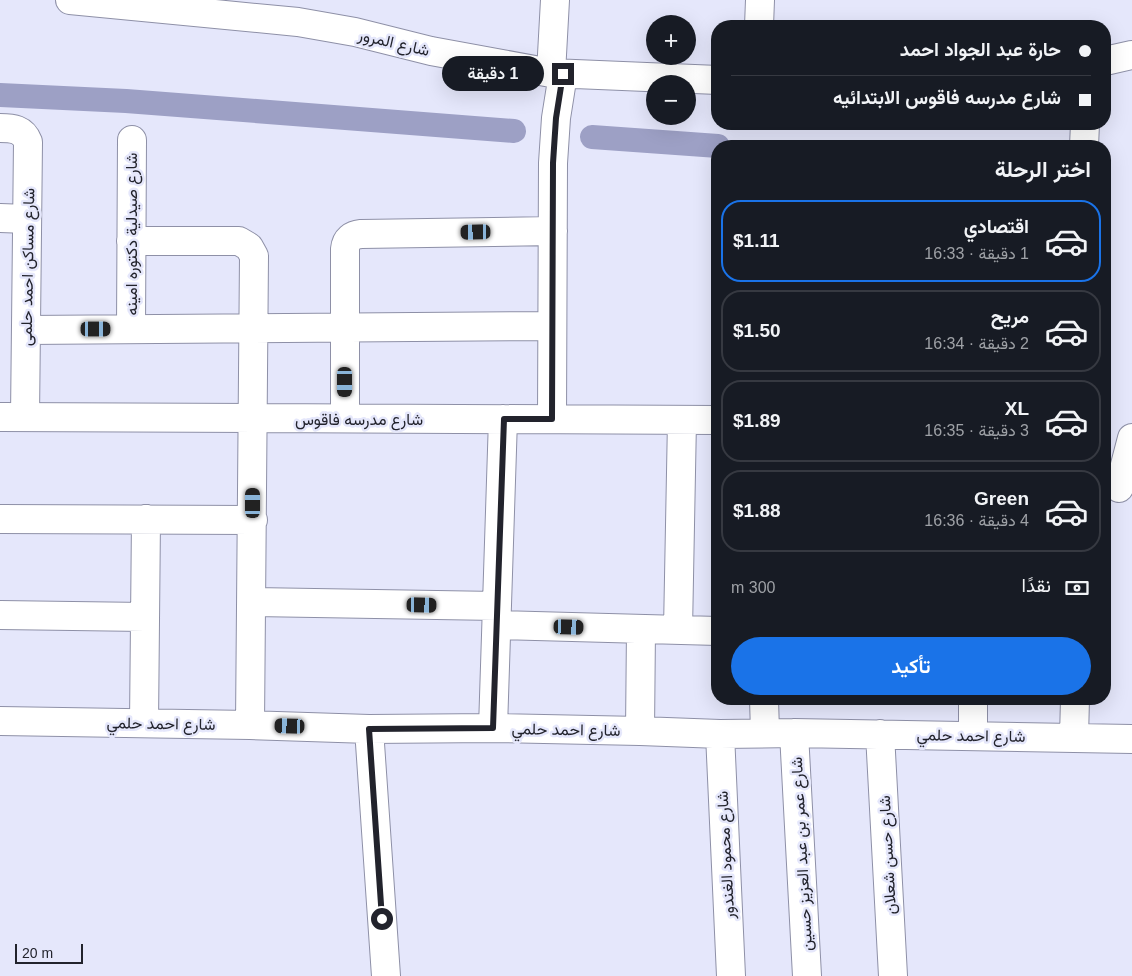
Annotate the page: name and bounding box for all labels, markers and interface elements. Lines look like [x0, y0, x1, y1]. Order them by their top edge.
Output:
map controls [646, 15, 696, 125]
button: + [646, 15, 696, 65]
street label: شارع المرور [355, 26, 431, 62]
text: حارة عبد الجواد احمد [900, 39, 1061, 60]
callout: 1 دقيقة [443, 56, 546, 92]
route end [552, 63, 574, 85]
text: 1 دقيقة [468, 65, 518, 82]
button: − [646, 75, 696, 125]
text: شارع مدرسه فاقوس الابتدائيه [833, 87, 1061, 108]
street label: شارع صيدلية دكتوره امينه [123, 153, 143, 315]
text: اختر الرحلة [995, 157, 1091, 182]
street label: شارع مساكن احمد حلمى [18, 188, 40, 346]
text: اقتصادي [964, 216, 1029, 237]
icon: car [1044, 219, 1089, 264]
car [460, 224, 491, 240]
text: $1.11 [733, 230, 780, 251]
text: 1 دقيقة · 16:33 [924, 245, 1029, 262]
text: مريح [991, 306, 1029, 327]
icon: car [1044, 309, 1089, 354]
text: $1.50 [733, 320, 781, 341]
car [81, 322, 111, 337]
text: 2 دقيقة · 16:34 [924, 335, 1029, 352]
car [337, 367, 352, 397]
text: XL [1005, 398, 1029, 419]
icon: car [1044, 399, 1089, 444]
text: $1.89 [733, 410, 781, 431]
street label: شارع مدرسه فاقوس [295, 411, 423, 431]
text: 3 دقيقة · 16:35 [924, 422, 1029, 439]
car [245, 488, 260, 518]
text: Green [974, 488, 1029, 509]
icon: car [1044, 489, 1089, 534]
text: $1.88 [733, 500, 781, 521]
text: 4 دقيقة · 16:36 [924, 512, 1029, 529]
icon: cash [1063, 574, 1091, 602]
text: نقدًا [1022, 575, 1051, 596]
text: 300 m [731, 579, 775, 596]
car [406, 597, 437, 613]
car [553, 619, 584, 635]
button: تأكيد [731, 637, 1091, 695]
street label: شارع احمد حلمي [106, 714, 216, 738]
car [274, 718, 305, 734]
street label: شارع احمد حلمي [511, 720, 621, 744]
street label: شارع احمد حلمي [916, 726, 1026, 750]
street label: شارع عمر بن عبد العزيز حسين [788, 756, 818, 951]
street label: شارع محمود الغندور [714, 790, 740, 921]
street label: شارع حسن شعلان [876, 795, 902, 915]
route start [371, 908, 393, 930]
scale bar [15, 941, 82, 964]
text: 20 m [22, 945, 53, 961]

